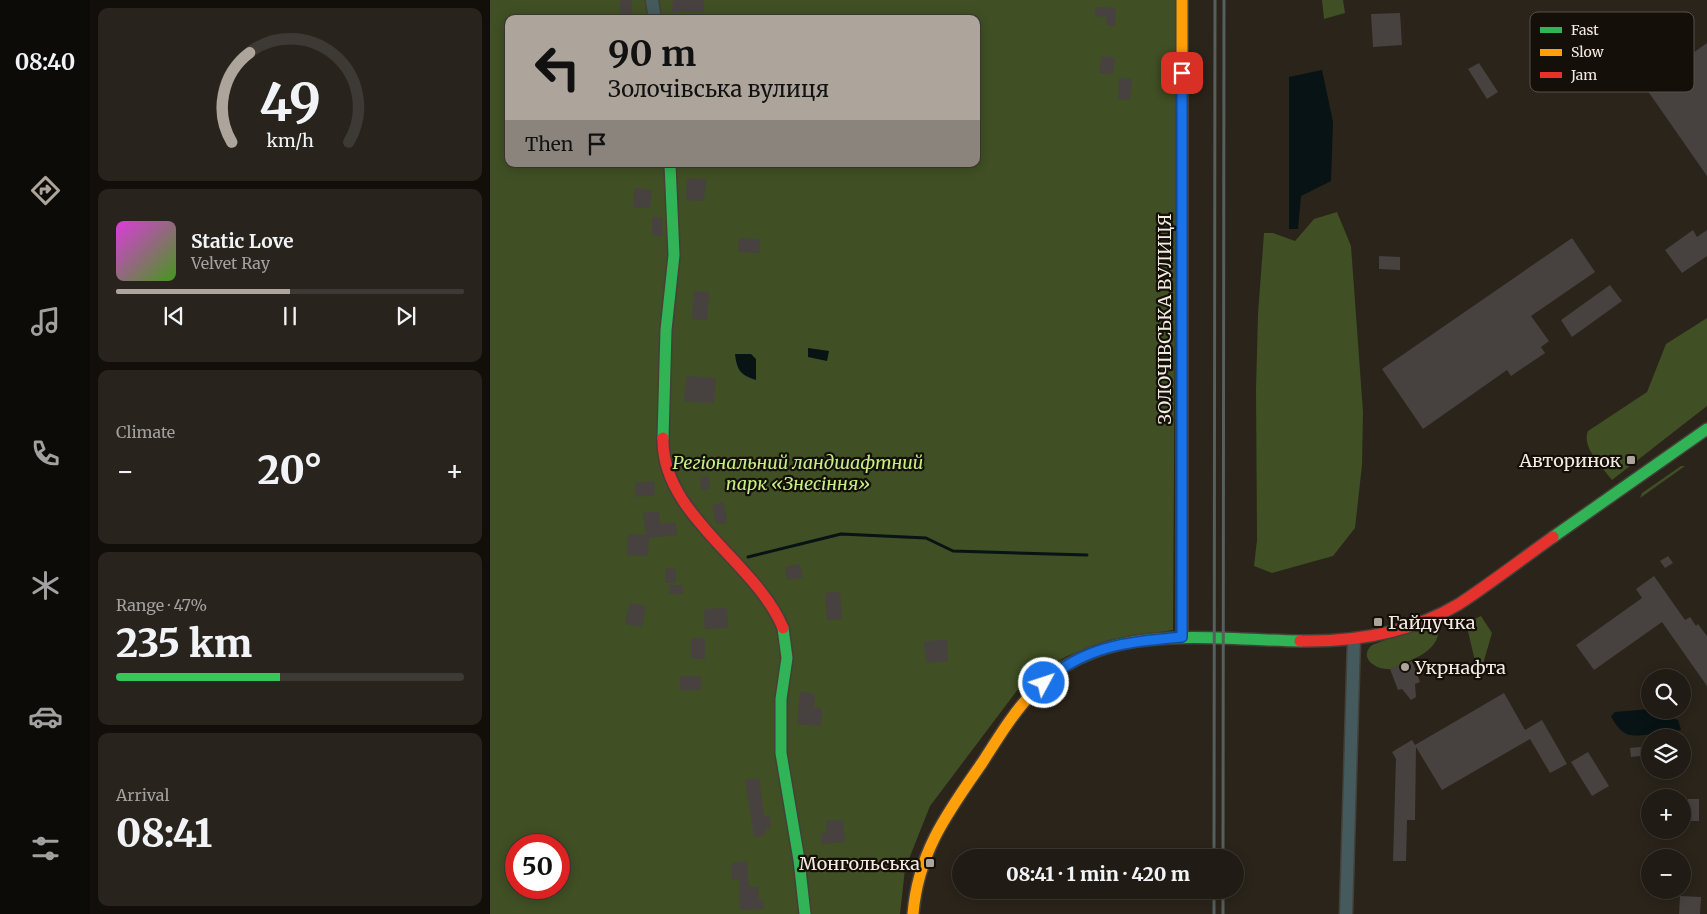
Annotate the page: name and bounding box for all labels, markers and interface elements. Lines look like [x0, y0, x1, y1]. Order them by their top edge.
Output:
legend [1530, 12, 1694, 92]
text: Fast [1571, 21, 1599, 39]
text: 90 m [608, 32, 696, 76]
icon: left [525, 35, 590, 100]
text: Slow [1571, 43, 1604, 61]
text: 08:40 [15, 48, 75, 76]
pin [1161, 52, 1203, 94]
icon: arrive [1168, 59, 1196, 87]
text: Jam [1570, 66, 1597, 84]
text: 49 [259, 70, 321, 135]
text: Золочівська вулиця [608, 75, 829, 103]
text: km/h [266, 129, 314, 152]
icon: arrive [583, 130, 611, 158]
text: Then [525, 132, 573, 156]
icon: directions [28, 173, 63, 208]
street label: ЗОЛОЧІВСЬКА ВУЛИЦЯ [1153, 213, 1176, 425]
text: Static Love [191, 229, 294, 253]
text: Velvet Ray [191, 253, 270, 273]
icon: previous [160, 302, 188, 330]
icon: pause [276, 302, 304, 330]
icon: next [392, 302, 420, 330]
icon: music [28, 304, 63, 339]
text: Climate [116, 422, 175, 442]
icon: phone [28, 436, 63, 471]
text: 20° [258, 447, 322, 494]
place label: Авторинок [1518, 449, 1622, 472]
park label: Регіональний ландшафтний парк «Знесіння» [673, 451, 923, 495]
text: − [116, 453, 135, 489]
text: + [445, 453, 464, 489]
marker: Авторинок [1625, 454, 1637, 466]
icon: climate [28, 568, 63, 603]
text: Range · 47% [116, 595, 207, 615]
place label: Гайдучка [1388, 611, 1476, 634]
marker: Гайдучка [1372, 616, 1384, 628]
text: 235 km [116, 620, 252, 667]
position arrow [1017, 656, 1069, 708]
place label: Укрнафта [1414, 656, 1506, 679]
marker: Укрнафта [1399, 661, 1411, 673]
map controls [1641, 669, 1691, 899]
button: search [1641, 669, 1691, 719]
icon: car [28, 699, 63, 734]
button: layers [1641, 729, 1691, 779]
text: Arrival [116, 785, 169, 805]
button: + [1641, 789, 1691, 839]
text: 08:41 [116, 810, 212, 857]
icon: filters [28, 831, 63, 866]
speed limit sign: 50 [505, 834, 570, 899]
button: − [1641, 849, 1691, 899]
place label: Монгольська [799, 852, 920, 875]
marker: Монгольська [924, 857, 936, 869]
text: 08:41 · 1 min · 420 m [1006, 862, 1190, 886]

